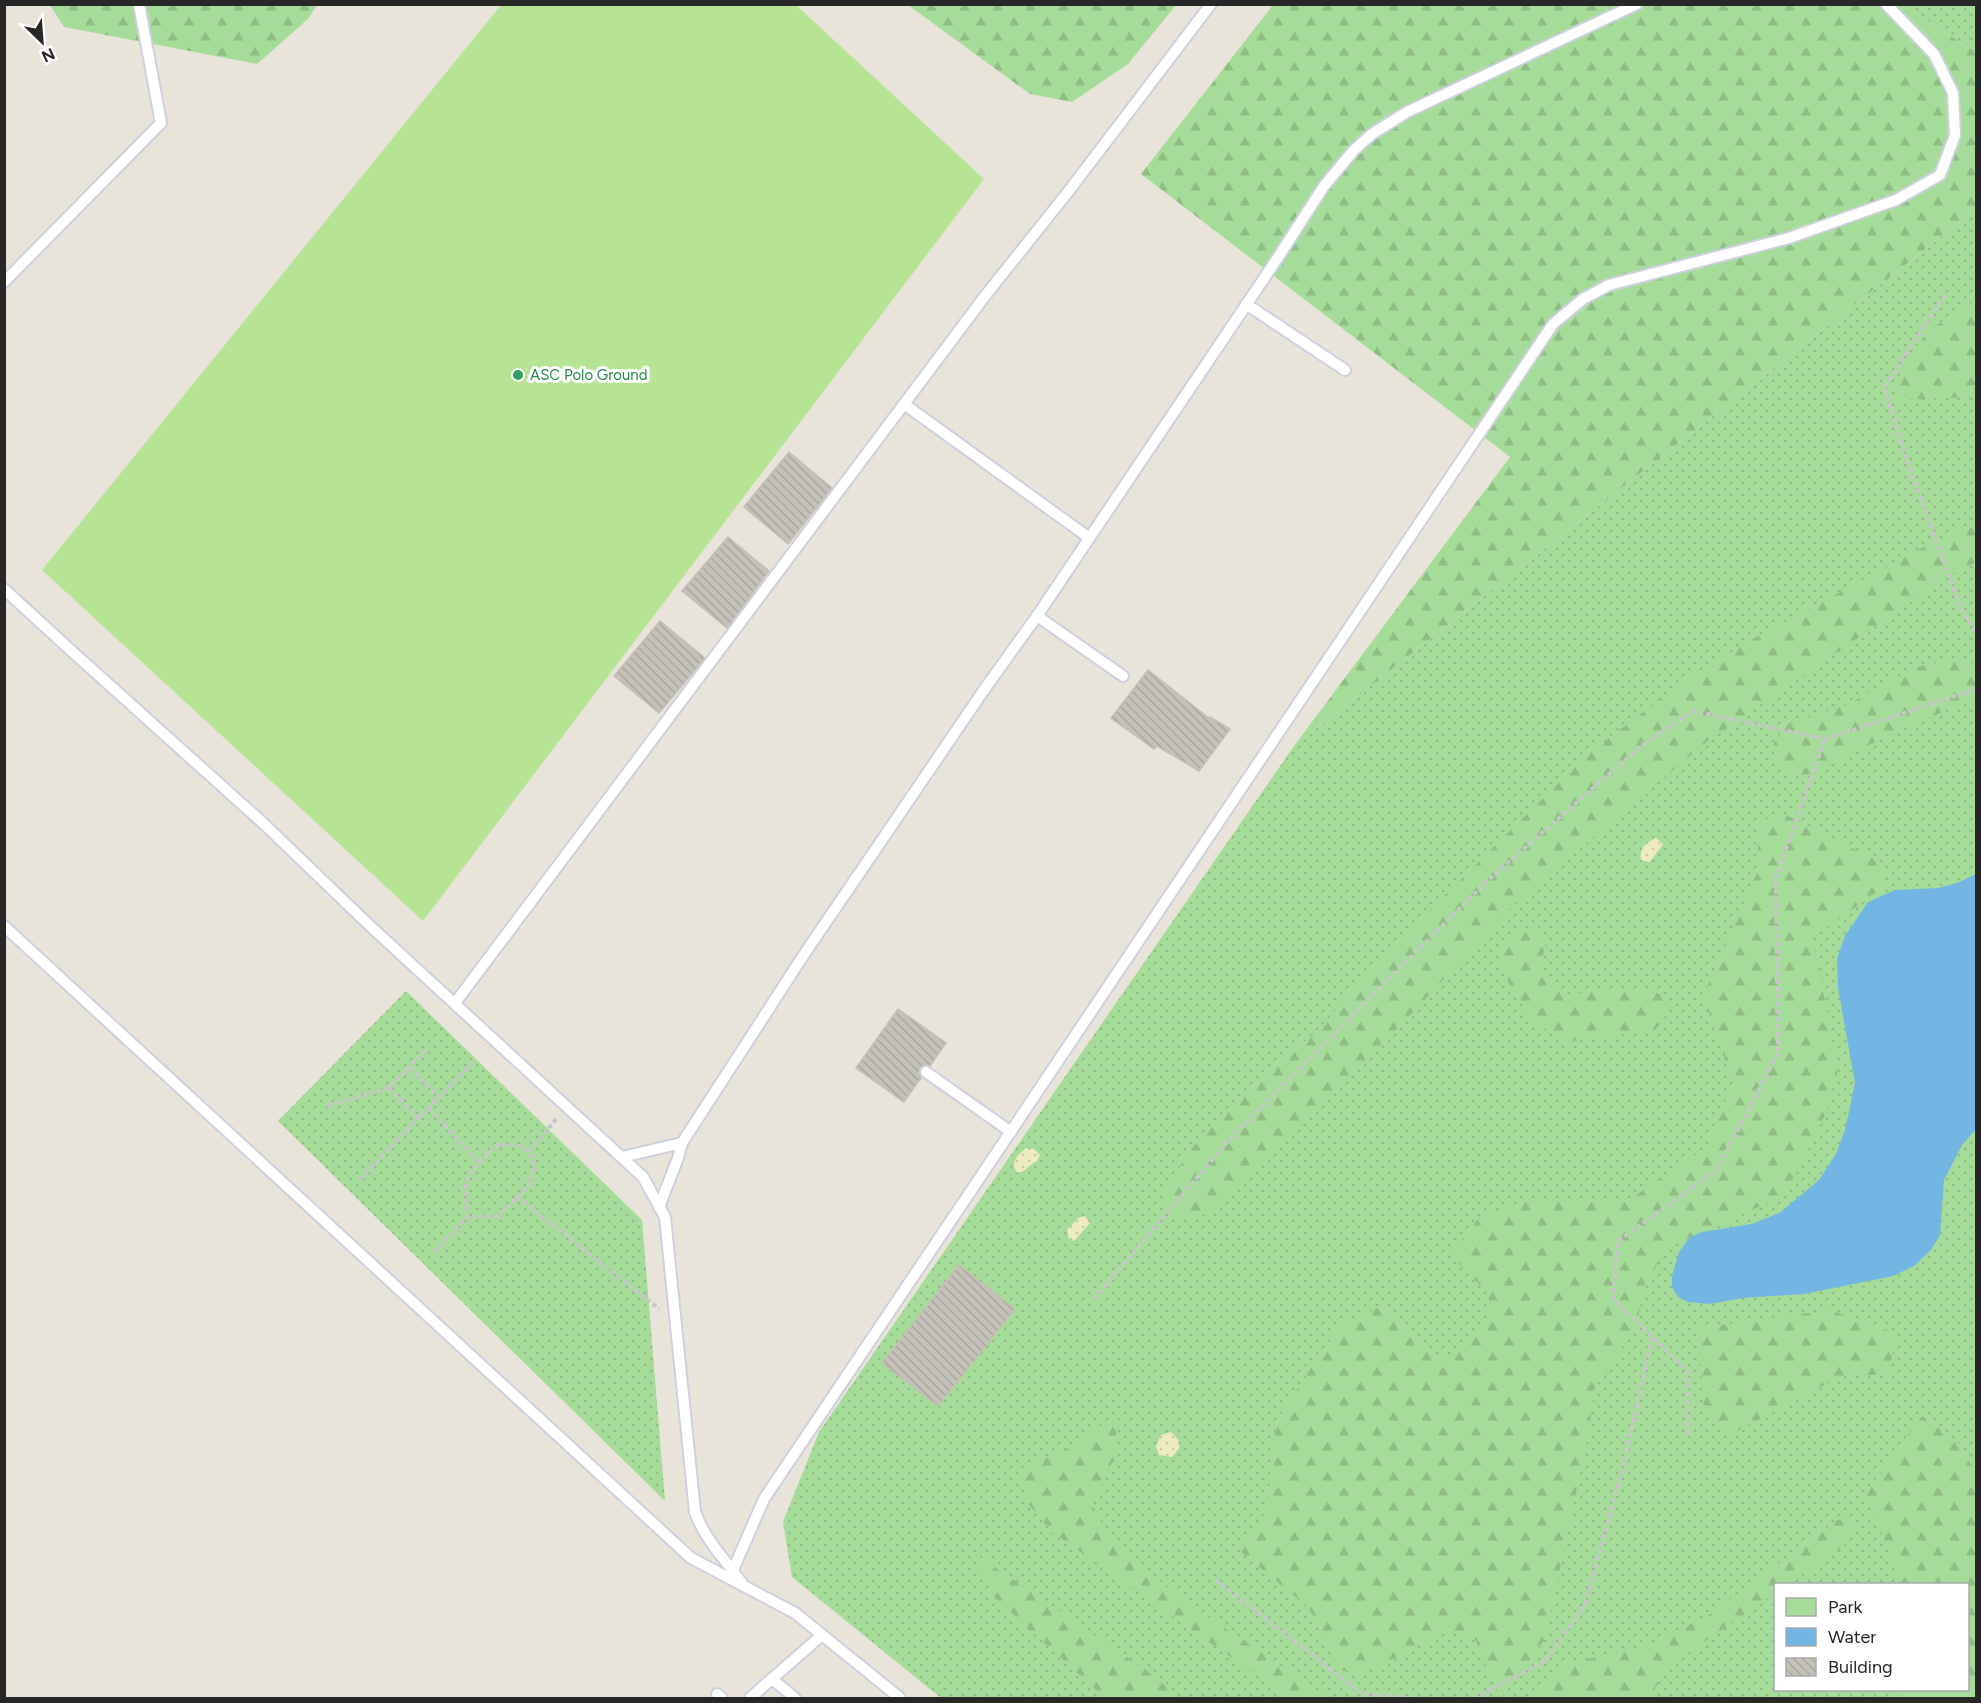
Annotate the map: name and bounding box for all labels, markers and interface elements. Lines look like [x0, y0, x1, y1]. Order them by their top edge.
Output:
north arrow [12, 12, 72, 72]
text: N [39, 44, 58, 66]
place label: ASC Polo Ground [530, 366, 648, 384]
marker: ASC Polo Ground [511, 368, 525, 382]
legend [1774, 1583, 1969, 1691]
text: Park [1828, 1596, 1863, 1618]
text: Water [1828, 1626, 1876, 1648]
text: Building [1828, 1656, 1893, 1678]

